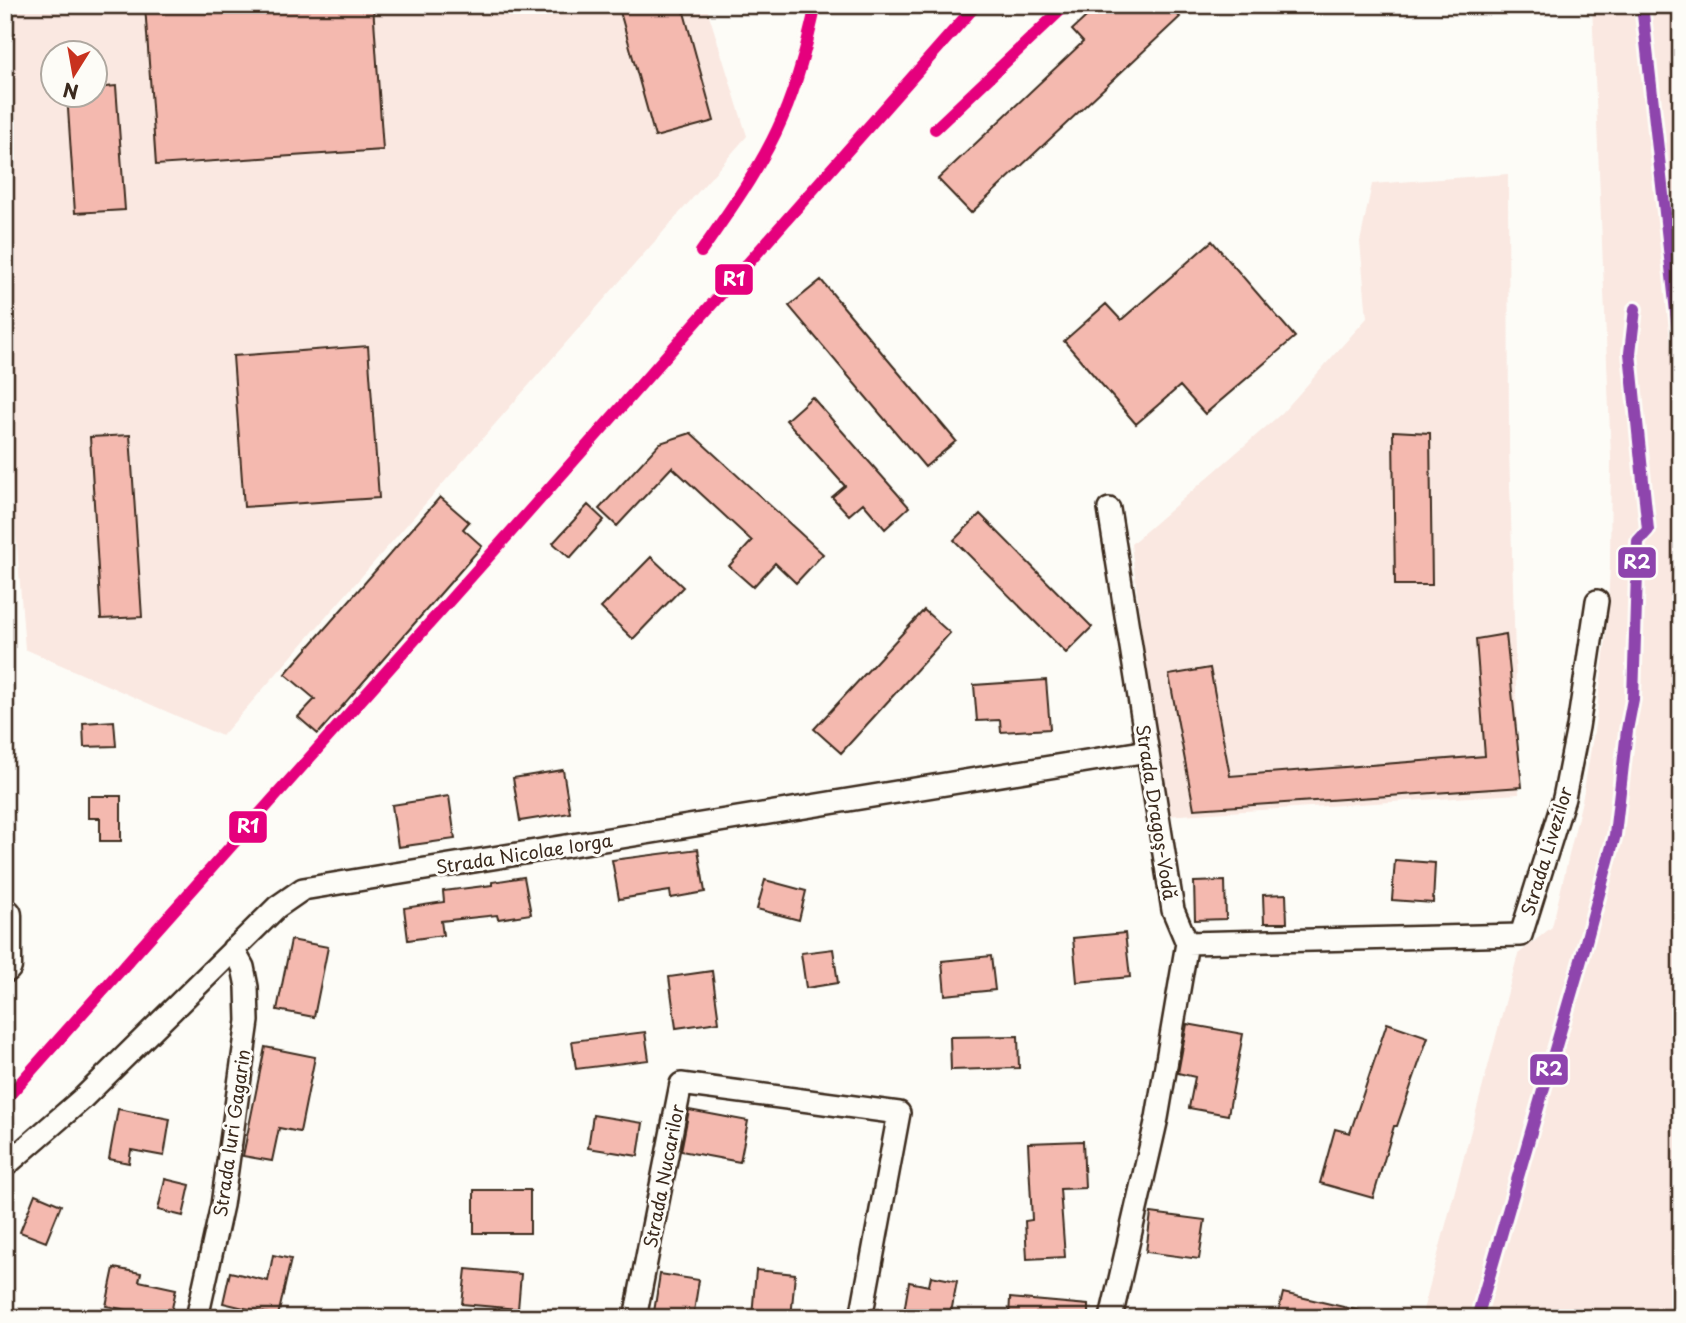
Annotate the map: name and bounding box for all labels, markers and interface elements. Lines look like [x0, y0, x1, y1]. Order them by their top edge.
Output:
north arrow [38, 38, 108, 108]
text: N [61, 76, 81, 107]
line badge: R1 [714, 263, 754, 296]
text: R1 [723, 264, 745, 292]
line badge: R2 [1617, 546, 1657, 579]
text: R2 [1623, 547, 1651, 575]
street label: Strada Dragoş-Vodă [1130, 722, 1184, 902]
street label: Strada Livezilor [1514, 782, 1579, 919]
line badge: R1 [228, 810, 268, 844]
text: R1 [237, 811, 259, 839]
street label: Strada Nicolae Iorga [434, 826, 615, 880]
street label: Strada Iuri Gagarin [206, 1047, 256, 1219]
line badge: R2 [1529, 1053, 1569, 1086]
text: R2 [1535, 1054, 1563, 1082]
street label: Strada Nucarilor [636, 1101, 690, 1250]

